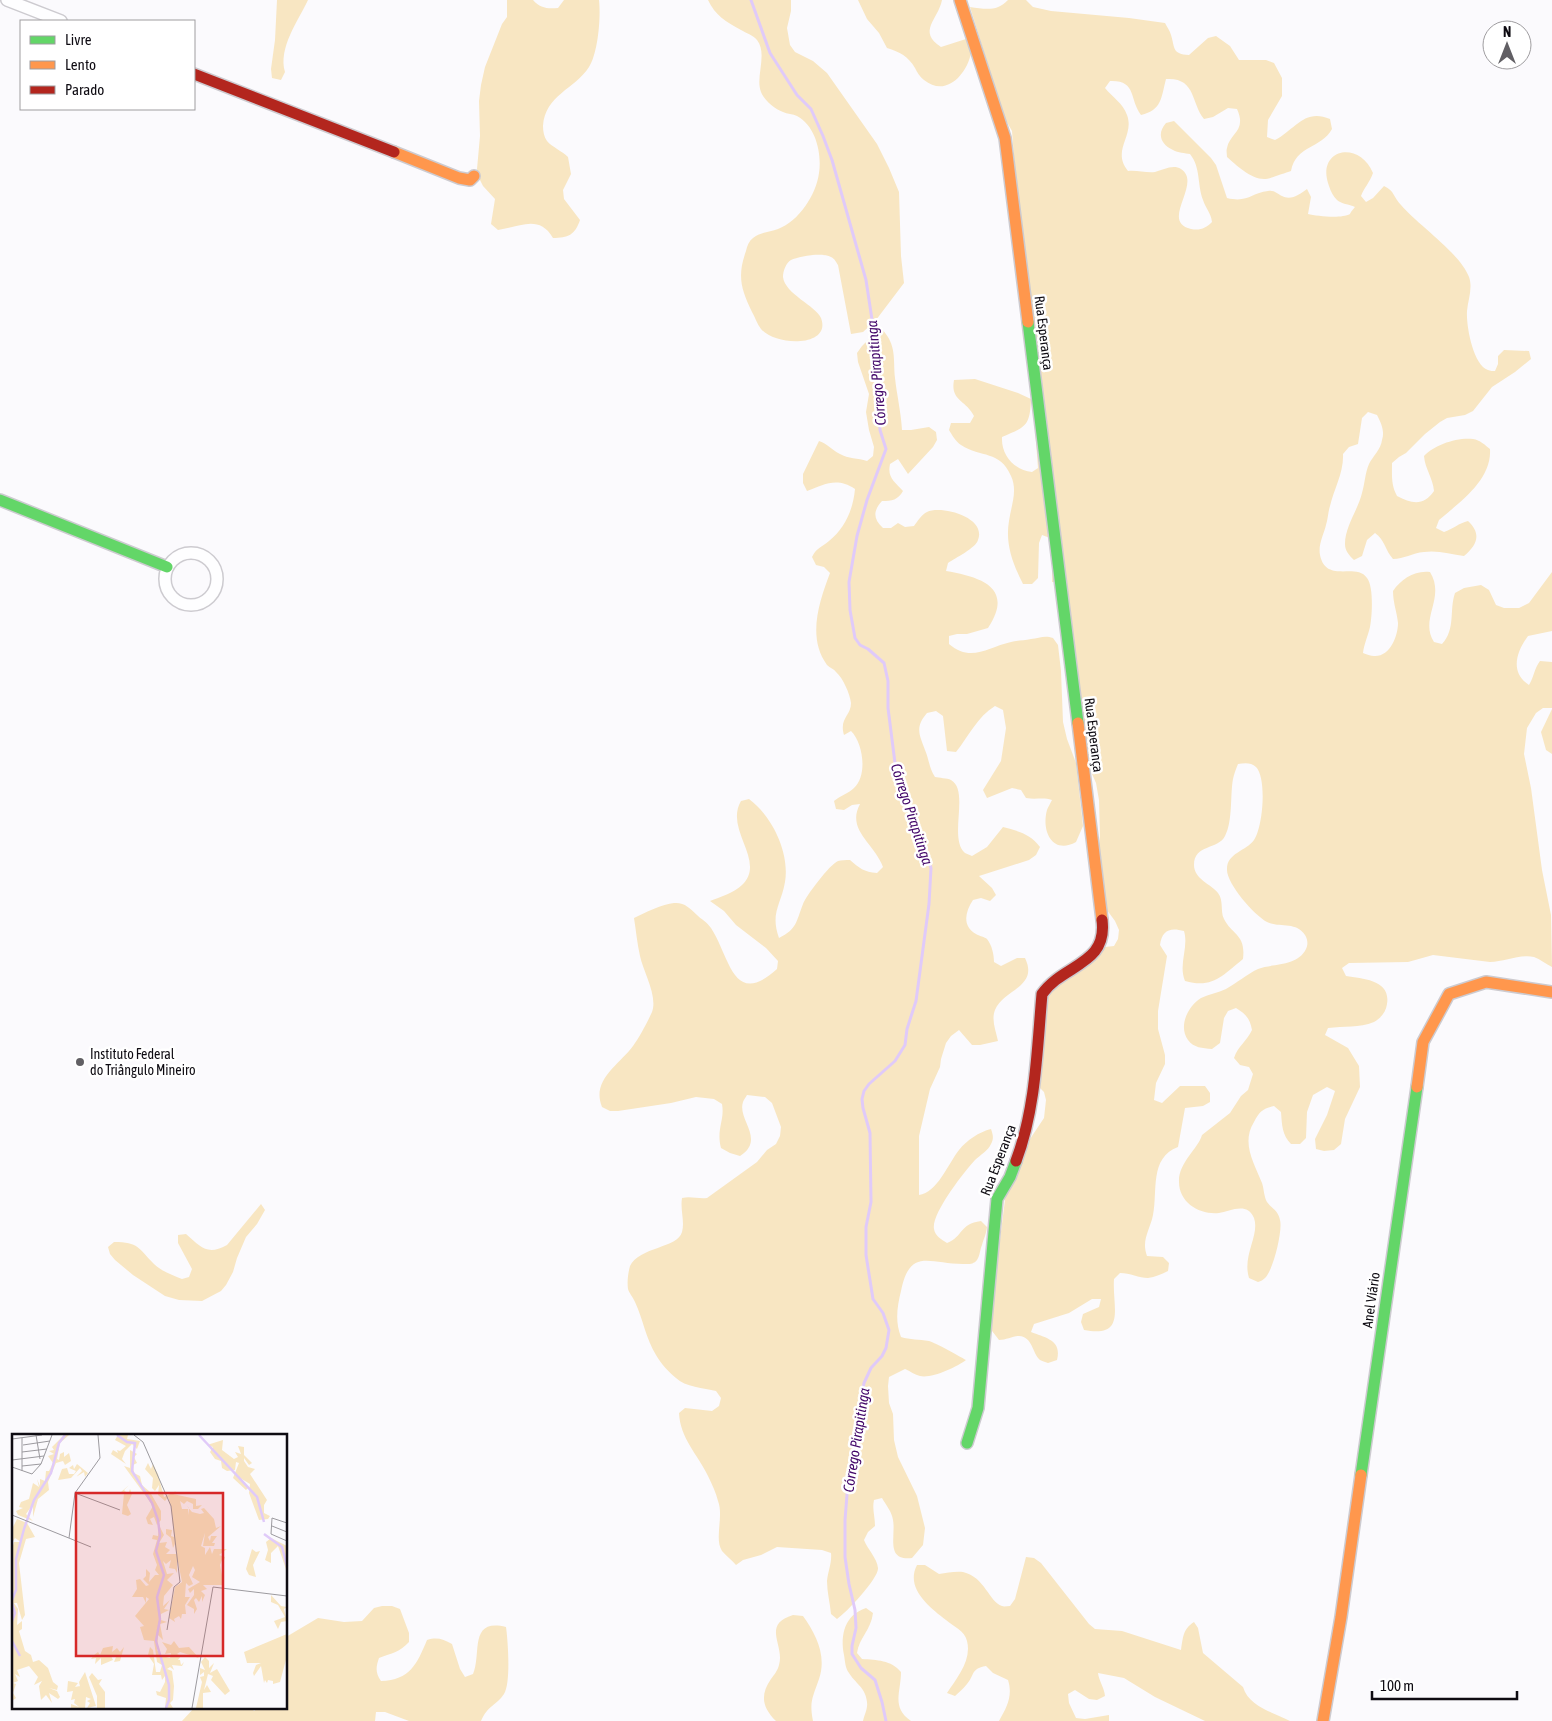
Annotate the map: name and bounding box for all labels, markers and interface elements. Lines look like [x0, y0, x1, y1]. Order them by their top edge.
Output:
legend [20, 20, 195, 110]
north arrow [1482, 20, 1532, 70]
text: N [1503, 24, 1511, 40]
text: Livre [65, 31, 92, 48]
text: Lento [65, 56, 96, 73]
text: Parado [65, 81, 104, 98]
street label: Rua Esperança [1031, 295, 1057, 371]
water label: Córrego Pirapitinga [863, 320, 889, 426]
street label: Rua Esperança [1081, 697, 1107, 773]
water label: Córrego Pirapitinga [888, 761, 936, 867]
place label: Instituto Federal do Triângulo Mineiro [90, 1046, 196, 1078]
marker: Instituto Federal do Triângulo Mineiro [74, 1056, 86, 1068]
street label: Rua Esperança [977, 1122, 1019, 1198]
street label: Anel Viário [1359, 1271, 1383, 1329]
water label: Córrego Pirapitinga [839, 1387, 873, 1493]
inset map [12, 1434, 288, 1708]
scale bar [1372, 1668, 1517, 1700]
text: 100 m [1380, 1677, 1414, 1694]

